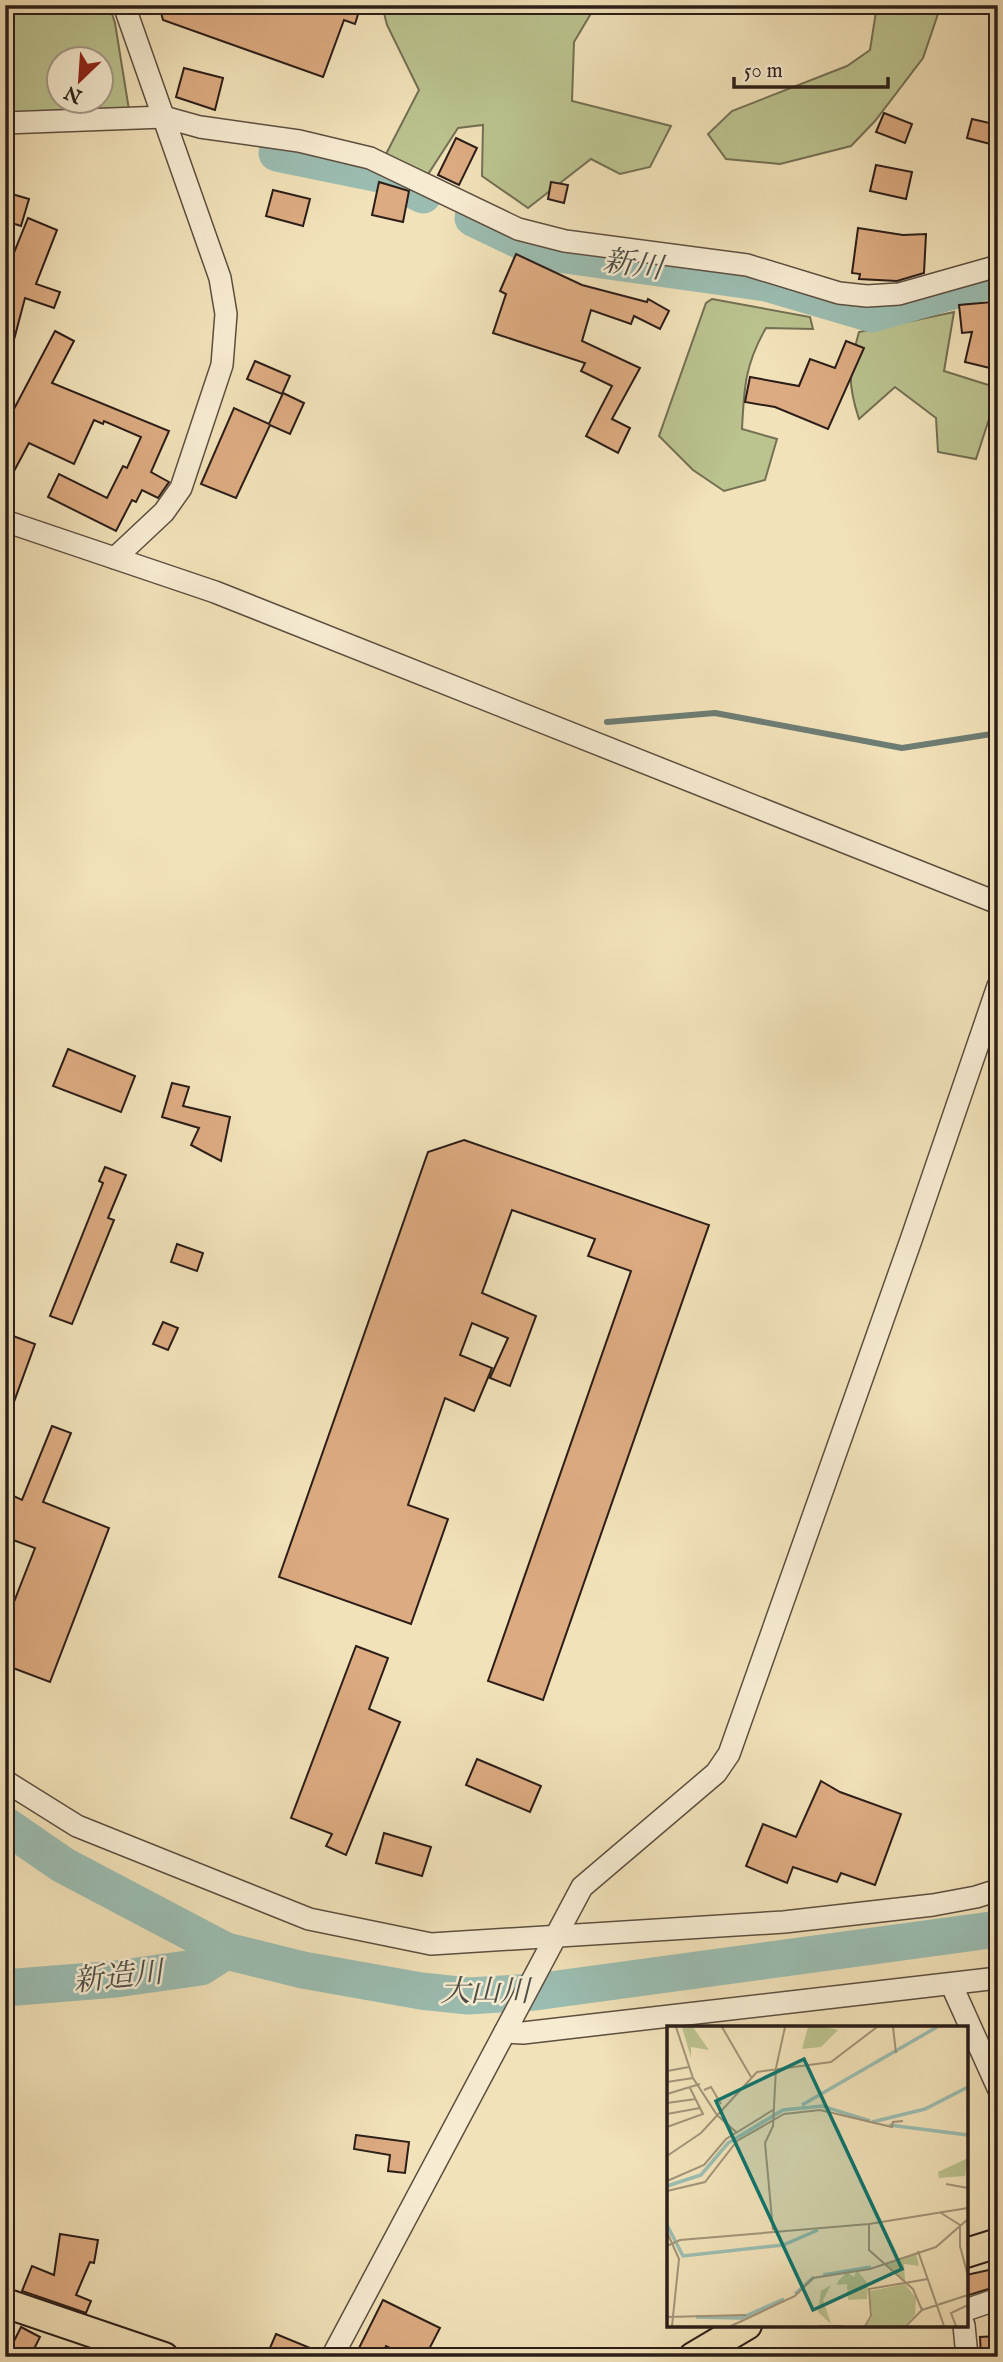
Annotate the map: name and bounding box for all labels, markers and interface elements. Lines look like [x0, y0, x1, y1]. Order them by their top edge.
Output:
north arrow [46, 46, 116, 116]
scale bar [734, 46, 888, 90]
text: 50 m [744, 58, 783, 85]
text: N [61, 79, 87, 108]
water label: 新川 [600, 243, 668, 289]
water label: 新造川 [71, 1954, 168, 2002]
water label: 大山川 [440, 1974, 533, 2012]
inset map [667, 2026, 968, 2327]

